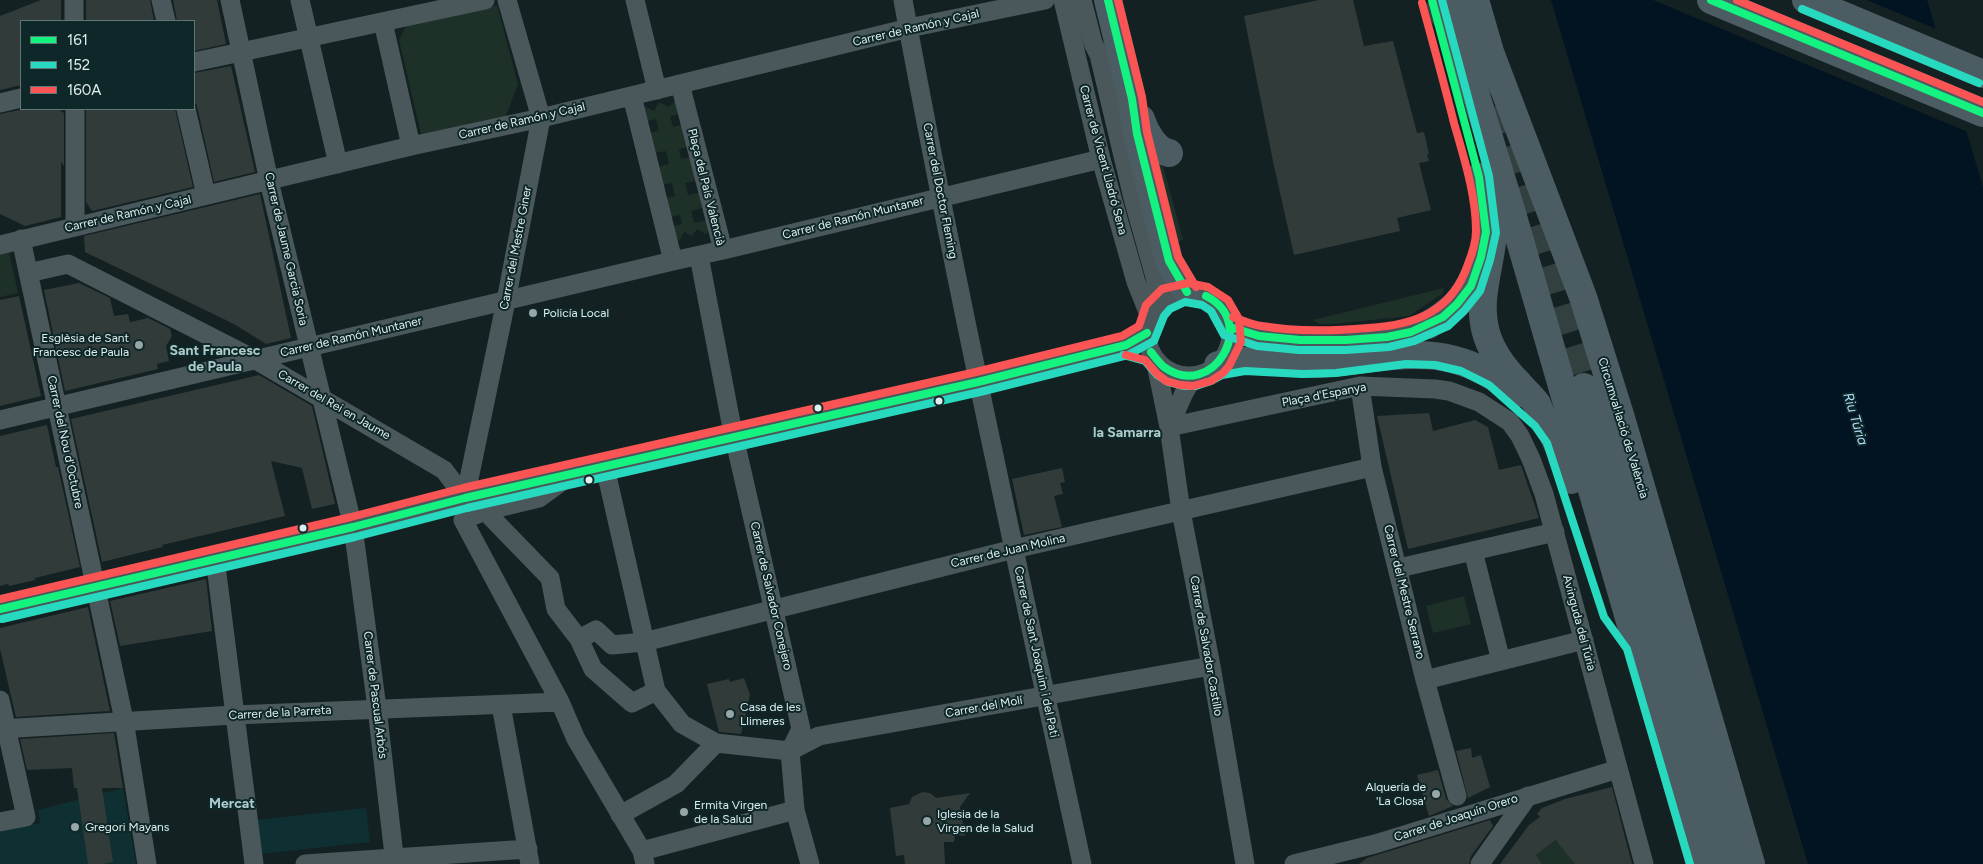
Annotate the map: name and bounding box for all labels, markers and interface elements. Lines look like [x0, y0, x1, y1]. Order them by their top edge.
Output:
street label: Carrer de Ramón y Cajal [851, 6, 981, 50]
legend [20, 20, 195, 110]
text: 161 [67, 31, 88, 49]
text: 152 [67, 56, 90, 74]
text: 160A [67, 81, 101, 99]
street label: Carrer de Vicent Lladró Sena [1076, 84, 1130, 236]
street label: Carrer de Ramón y Cajal [457, 99, 587, 143]
street label: Carrer del Doctor Fleming [920, 122, 960, 260]
street label: Plaça del País Valencià [685, 127, 727, 247]
street label: Carrer de Jaume Garcia Soria [261, 171, 311, 327]
street label: Carrer del Mestre Giner [497, 185, 535, 311]
street label: Carrer de Ramón y Cajal [63, 192, 193, 236]
street label: Carrer de Ramón Muntaner [781, 193, 925, 243]
place label: Policía Local [543, 306, 609, 320]
marker: Policía Local [527, 307, 539, 319]
street label: Carrer de Ramón Muntaner [279, 314, 423, 360]
place label: Esglèsia de Sant Francesc de Paula [33, 331, 129, 359]
marker: Esglèsia de Sant Francesc de Paula [133, 339, 145, 351]
district label: Sant Francesc de Paula [170, 343, 260, 376]
street label: Circumval·lació de València [1595, 356, 1651, 500]
street label: Carrer del Rei en Jaume [275, 367, 393, 443]
street label: Carrer del Nou d'Octubre [44, 374, 86, 510]
street label: Plaça d'Espanya [1281, 380, 1367, 410]
water label: Riu Túria [1839, 391, 1871, 447]
unlabelled marker [934, 396, 944, 406]
unlabelled marker [813, 403, 823, 413]
district label: la Samarra [1093, 425, 1161, 441]
unlabelled marker [584, 475, 594, 485]
street label: Carrer de Salvador Conejero [747, 520, 795, 672]
unlabelled marker [298, 523, 308, 533]
street label: Carrer del Mestre Serrano [1380, 523, 1428, 661]
street label: Carrer de Juan Molina [949, 531, 1067, 571]
street label: Carrer de Sant Joaquim i del Pati [1011, 565, 1061, 739]
street label: Avinguda del Túria [1559, 574, 1599, 672]
street label: Carrer de Salvador Castillo [1187, 575, 1225, 717]
street label: Carrer de Pascual Arbós [360, 630, 390, 760]
street label: Carrer del Molí [944, 693, 1024, 721]
place label: Casa de les Llimeres [740, 700, 801, 728]
street label: Carrer de la Parreta [228, 703, 332, 723]
marker: Casa de les Llimeres [724, 708, 736, 720]
place label: Alquería de 'La Closa' [1366, 780, 1426, 808]
marker: Alquería de 'La Closa' [1430, 788, 1442, 800]
street label: Carrer de Joaquín Orero [1392, 791, 1520, 845]
district label: Mercat [209, 796, 255, 812]
place label: Ermita Virgen de la Salud [694, 798, 767, 826]
marker: Ermita Virgen de la Salud [678, 806, 690, 818]
place label: Iglesia de la Virgen de la Salud [937, 807, 1034, 835]
marker: Iglesia de la Virgen de la Salud [921, 815, 933, 827]
place label: Gregori Mayans [85, 820, 169, 834]
marker: Gregori Mayans [69, 821, 81, 833]

